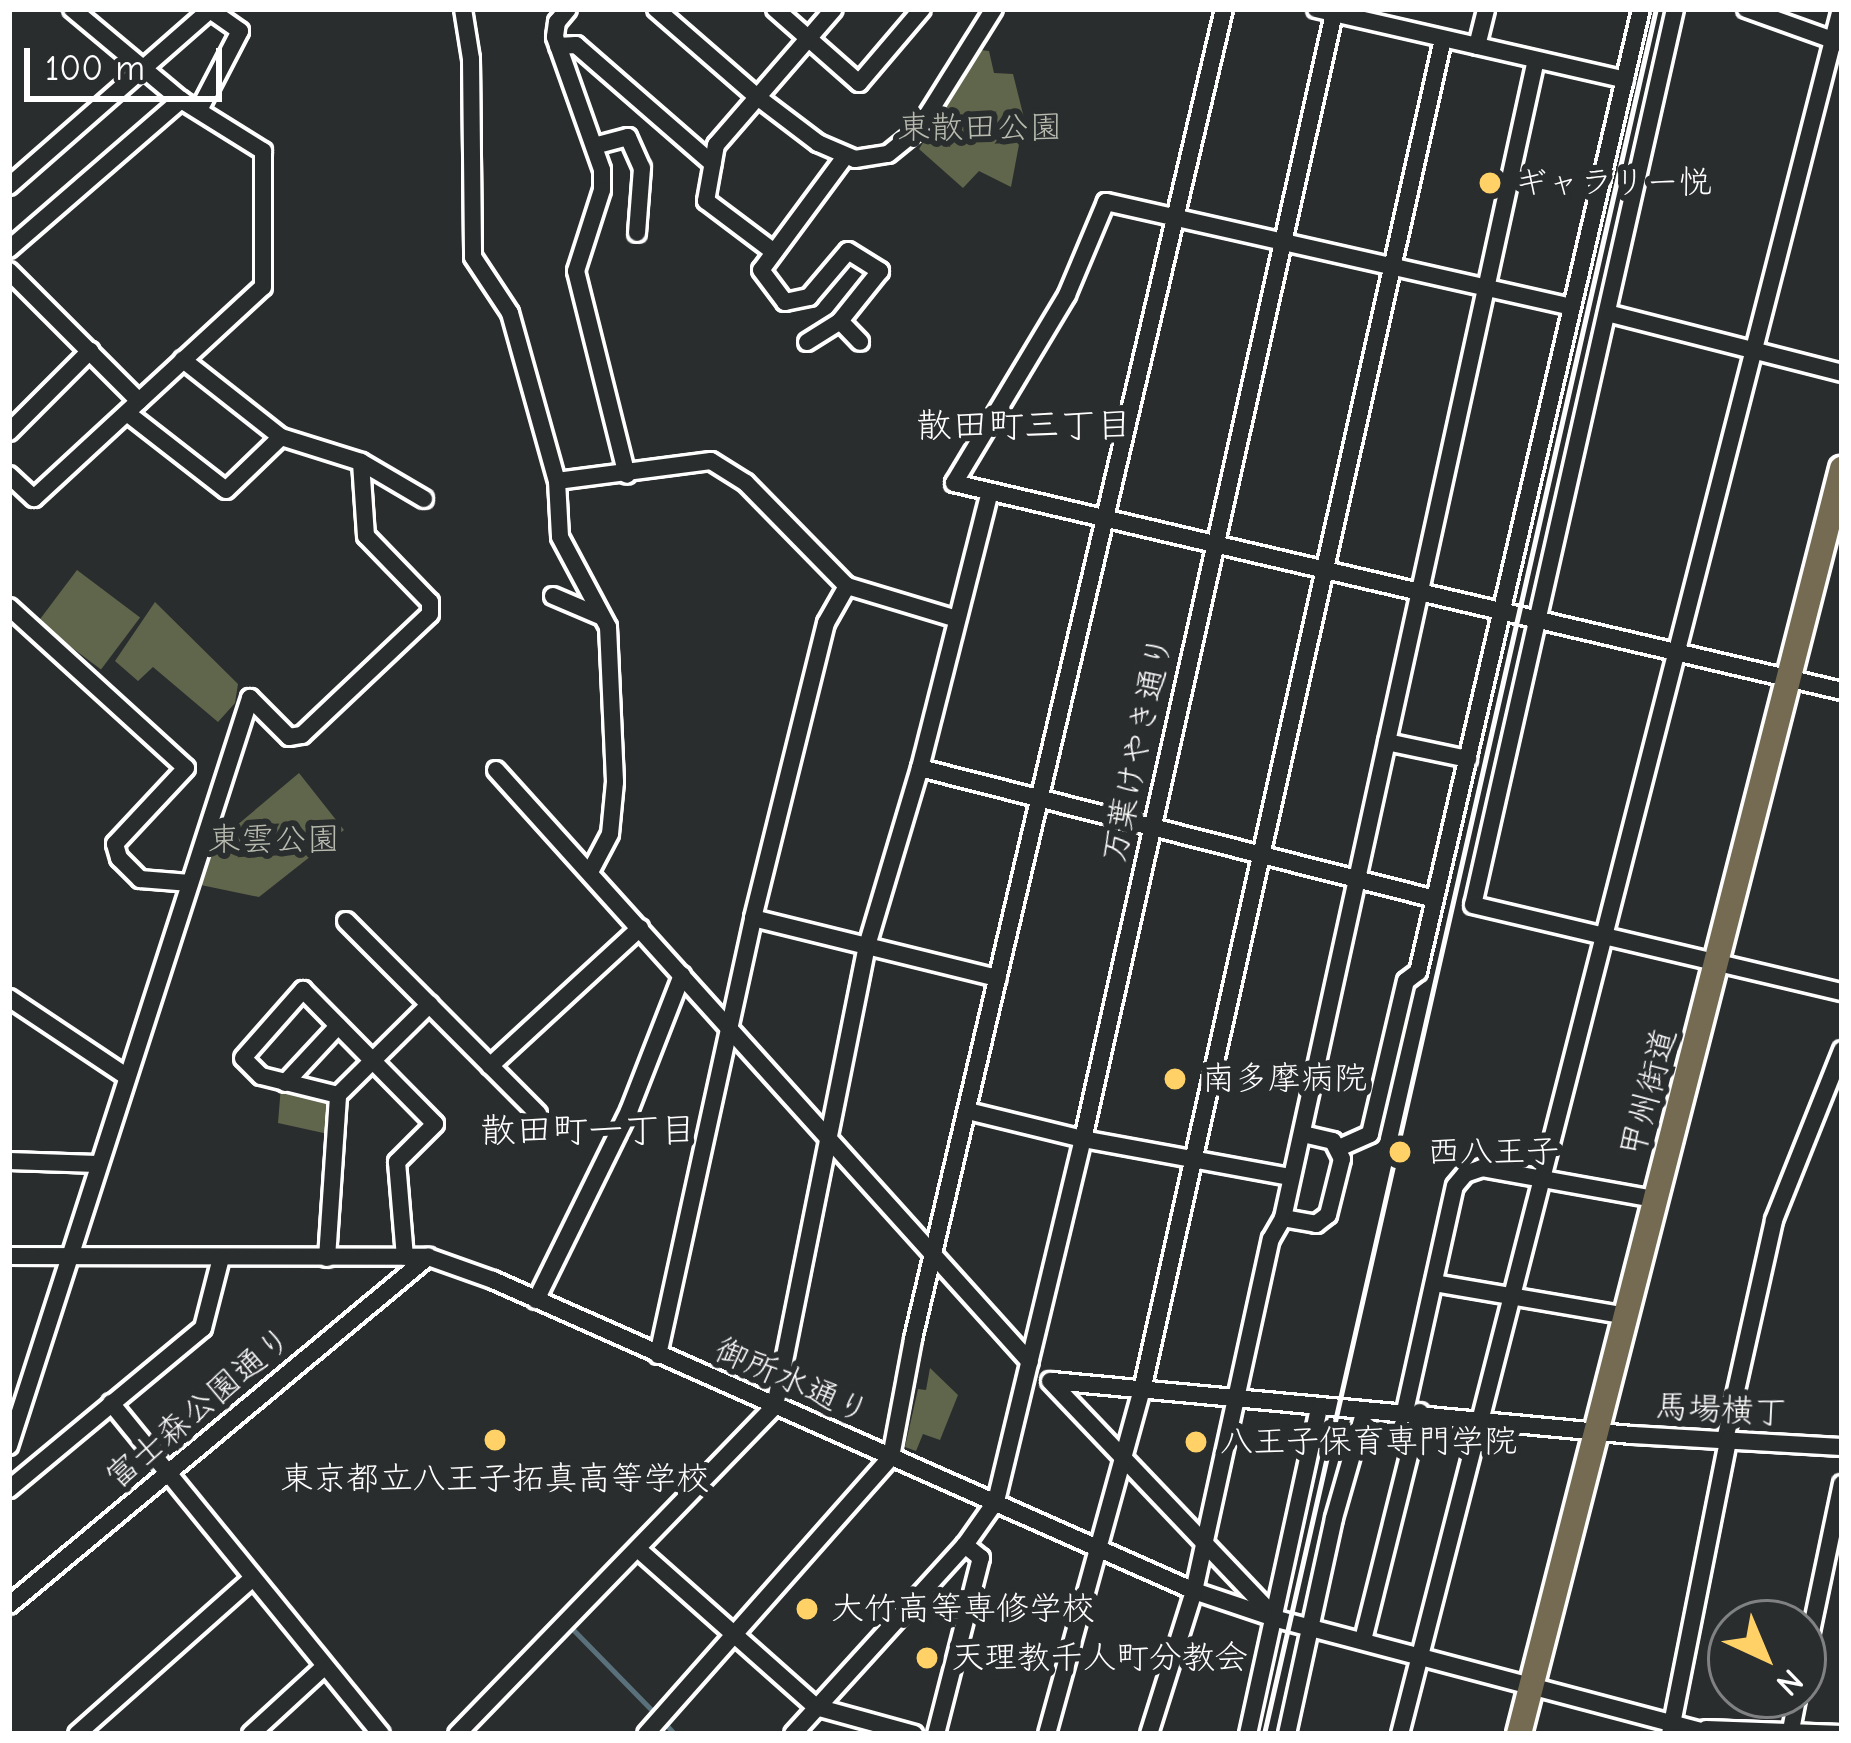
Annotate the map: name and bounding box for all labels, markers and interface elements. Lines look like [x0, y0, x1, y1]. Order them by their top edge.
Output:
scale bar [30, 24, 228, 98]
text: 100 m [45, 48, 145, 89]
park label: 東散田公園 [898, 108, 1062, 148]
place label: ギャラリー悦 [1514, 163, 1712, 203]
marker: ギャラリー悦 [1477, 170, 1503, 196]
district label: 散田町三丁目 [916, 404, 1132, 448]
street label: 万葉けやき通り [1095, 632, 1181, 866]
park label: 東雲公園 [208, 820, 340, 860]
street label: 甲州街道 [1613, 1024, 1685, 1162]
place label: 南多摩病院 [1202, 1059, 1367, 1099]
marker: 南多摩病院 [1159, 1063, 1191, 1095]
district label: 散田町一丁目 [480, 1109, 696, 1153]
place label: 西八王子 [1427, 1132, 1559, 1172]
marker: 西八王子 [1384, 1136, 1416, 1168]
street label: 富士森公園通り [98, 1319, 300, 1497]
street label: 御所水通り [709, 1329, 875, 1433]
street label: 馬場横丁 [1654, 1387, 1788, 1433]
place label: 八王子保育専門学院 [1220, 1422, 1517, 1462]
marker: 東京都立八王子拓真高等学校 [482, 1427, 508, 1453]
marker: 八王子保育専門学院 [1183, 1429, 1209, 1455]
place label: 東京都立八王子拓真高等学校 [281, 1459, 709, 1499]
place label: 大竹高等専修学校 [831, 1589, 1095, 1629]
marker: 大竹高等専修学校 [794, 1596, 820, 1622]
north arrow [1707, 1599, 1827, 1719]
place label: 天理教千人町分教会 [951, 1638, 1248, 1678]
marker: 天理教千人町分教会 [914, 1645, 940, 1671]
text: N [1769, 1662, 1811, 1704]

